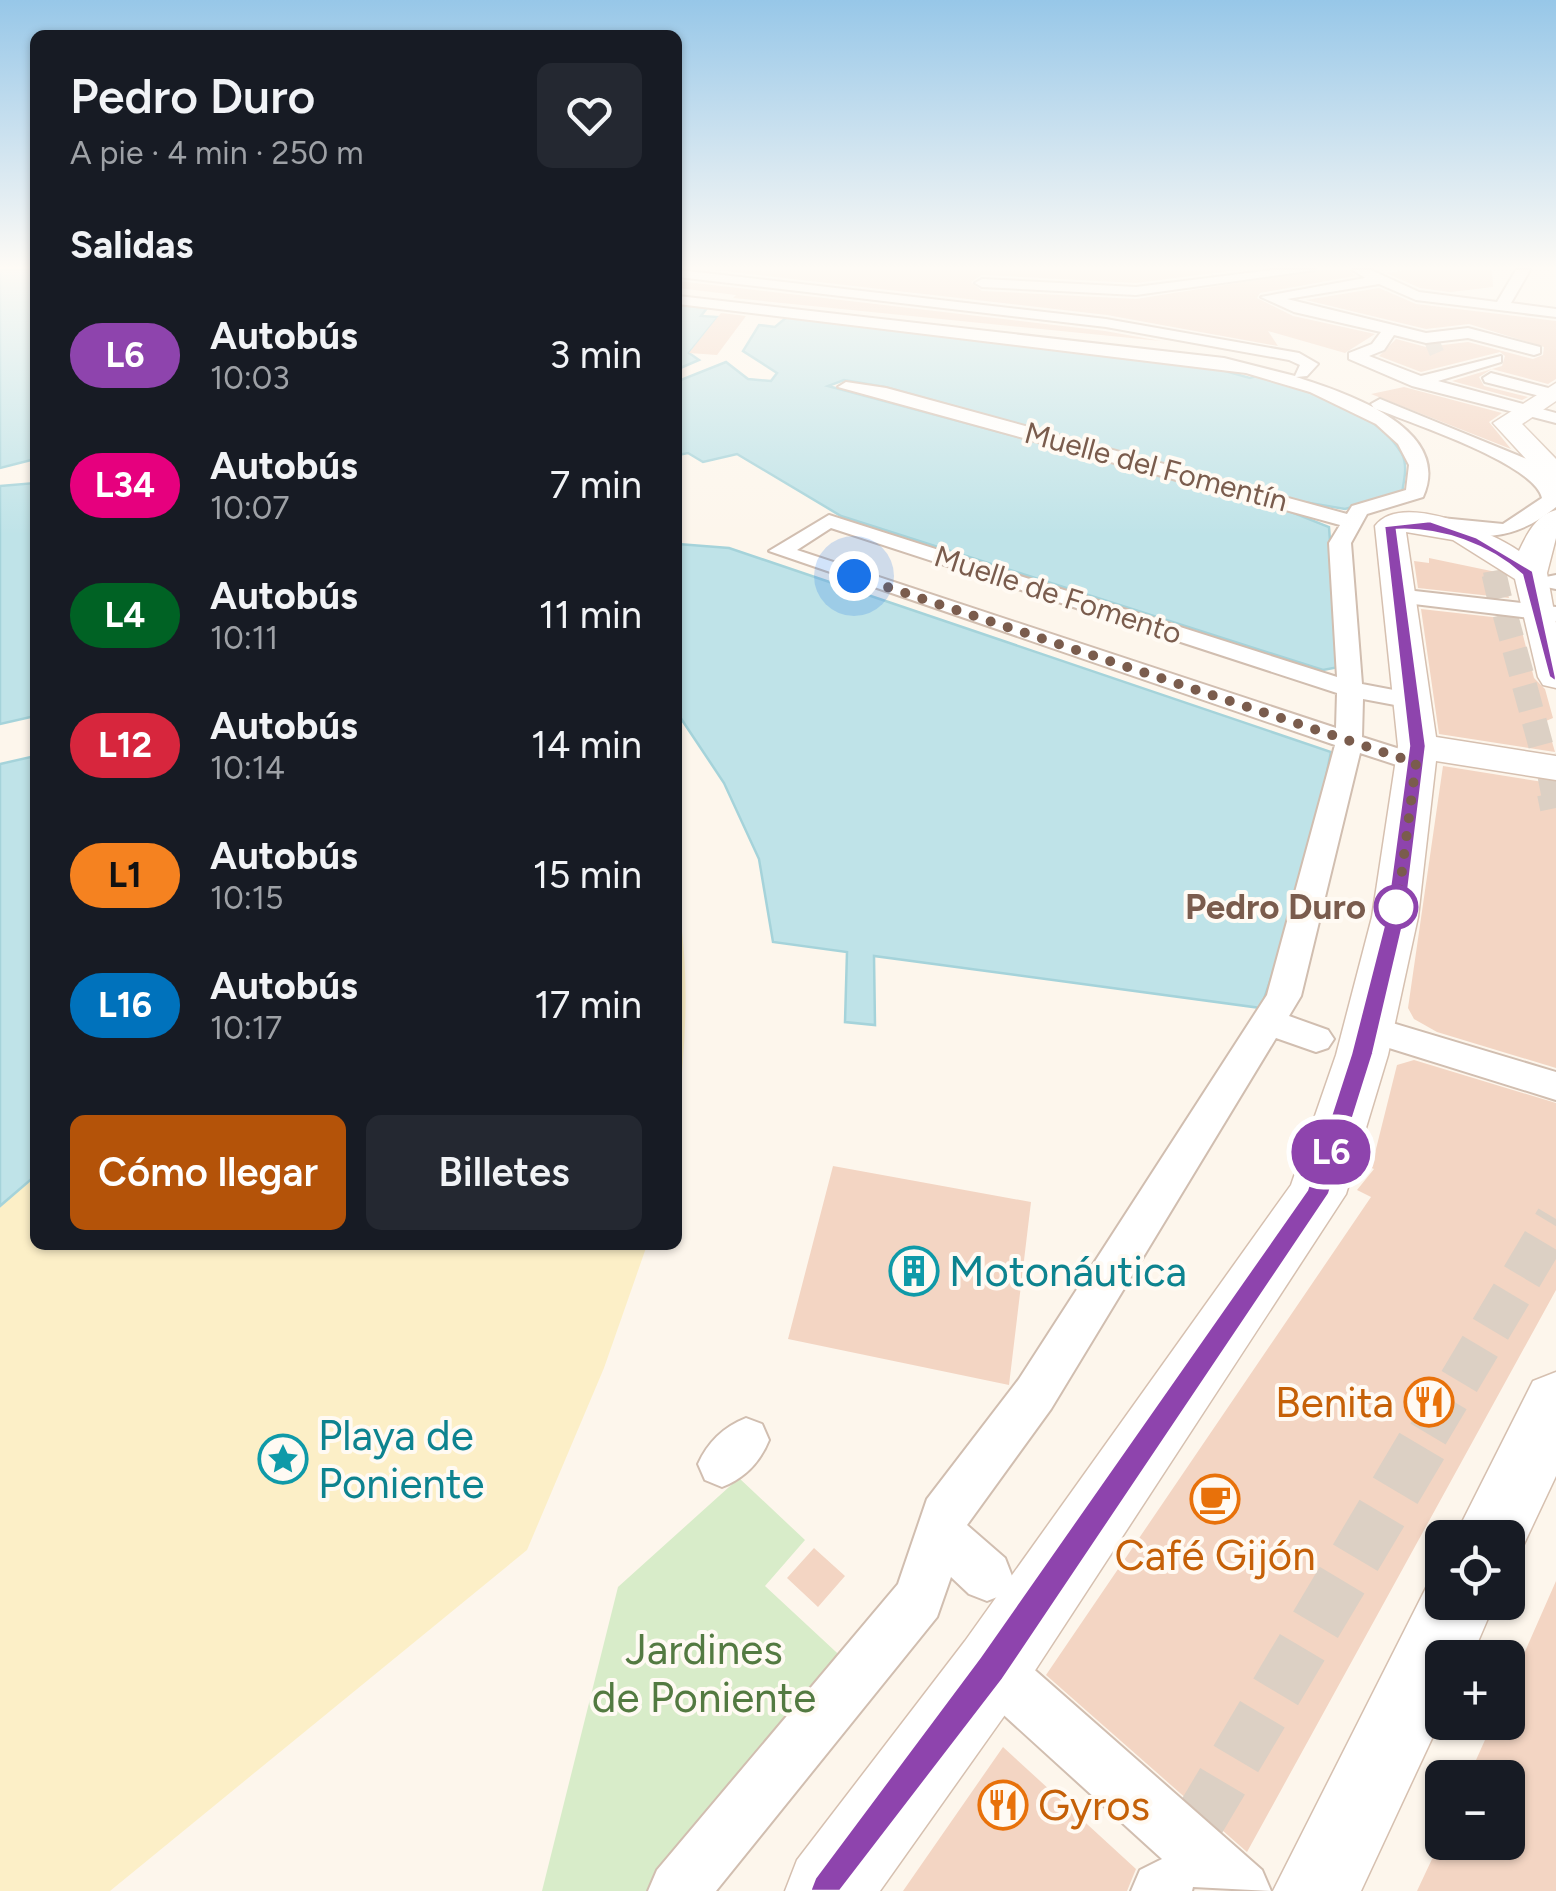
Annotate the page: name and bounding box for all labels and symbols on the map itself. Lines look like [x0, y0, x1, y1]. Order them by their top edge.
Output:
street label: Muelle del Fomentín [1021, 414, 1292, 519]
street label: Muelle de Fomento [930, 537, 1186, 652]
your location [829, 551, 879, 601]
place label: Pedro Duro [1185, 886, 1366, 928]
marker: Pedro Duro [1375, 886, 1417, 928]
line badge: L6 [1286, 1120, 1376, 1184]
building icon: Motonáutica [888, 1245, 940, 1297]
place label: Motonáutica [949, 1246, 1187, 1297]
restaurant icon: Benita [1403, 1376, 1455, 1428]
place label: Benita [1275, 1377, 1394, 1428]
place label: Playa de Poniente [318, 1410, 485, 1509]
place icon: Playa de Poniente [257, 1433, 309, 1485]
cafe icon: Café Gijón [1189, 1473, 1241, 1525]
place label: Café Gijón [1114, 1530, 1316, 1581]
park label: Jardines de Poniente [592, 1624, 816, 1723]
restaurant icon: Gyros [977, 1779, 1029, 1831]
place label: Gyros [1038, 1780, 1150, 1831]

